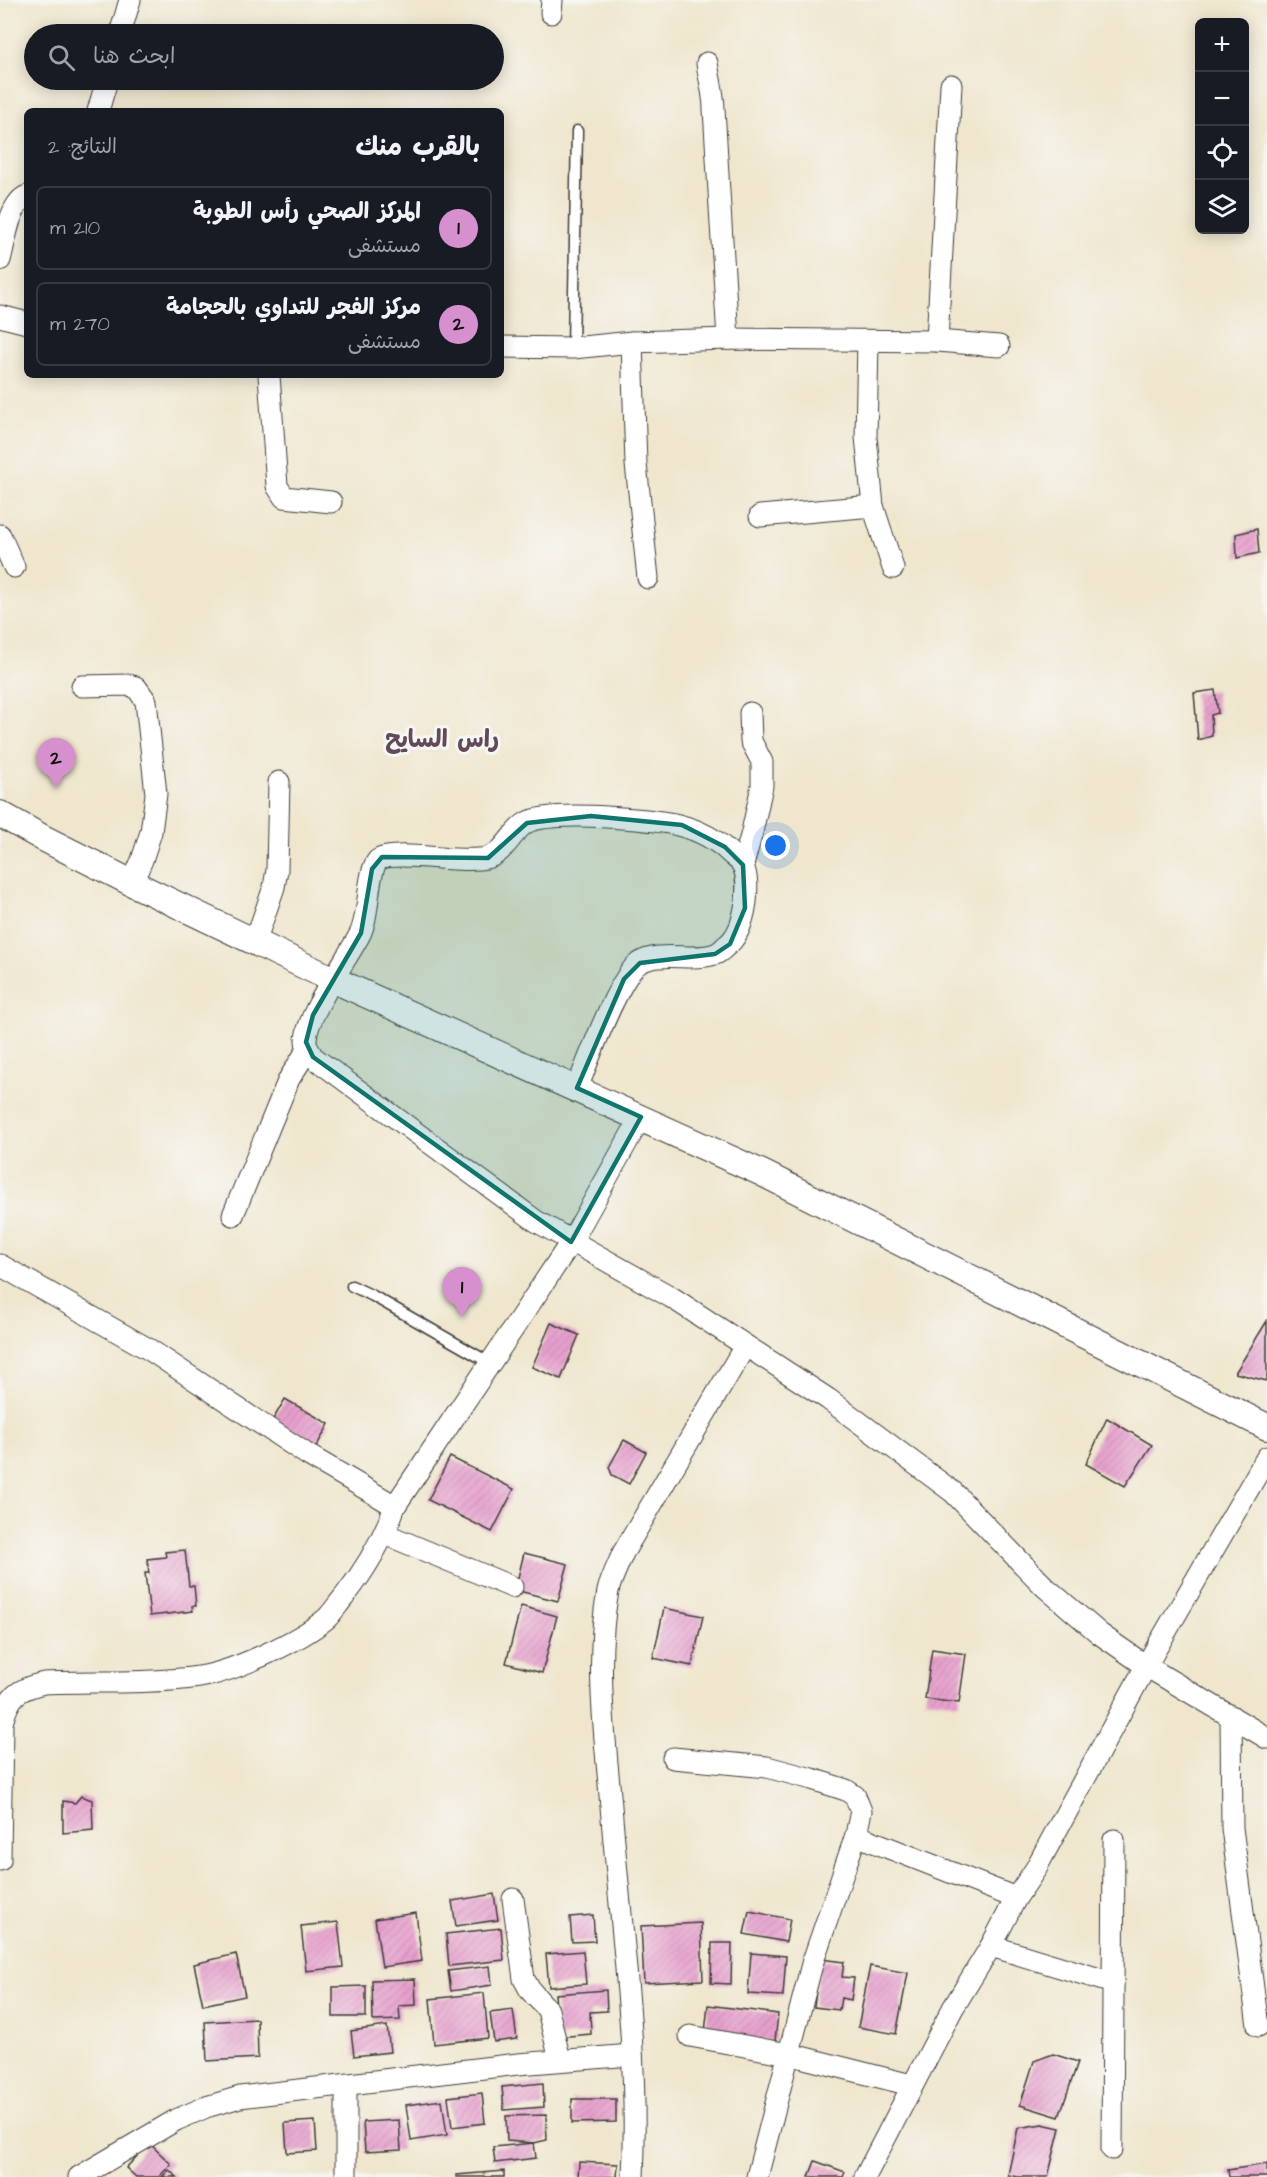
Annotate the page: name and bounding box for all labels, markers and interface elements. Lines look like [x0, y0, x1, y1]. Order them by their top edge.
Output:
map controls [1195, 18, 1249, 234]
button: + [1195, 18, 1249, 72]
search box [24, 24, 504, 90]
icon: search [45, 41, 78, 74]
text: ابحث هنا [93, 41, 175, 72]
button: − [1195, 72, 1249, 126]
button: locate [1195, 126, 1249, 180]
text: بالقرب منك [356, 129, 480, 165]
text: النتائج: 2 [48, 133, 117, 161]
button: layers [1195, 180, 1249, 234]
text: المركز الصحي رأس الطوبة [193, 196, 421, 227]
text: 210 m [50, 214, 100, 242]
text: 1 [457, 214, 460, 242]
text: مستشفى [348, 232, 421, 260]
text: مركز الفجر للتداوي بالحجامة [166, 292, 421, 323]
text: 270 m [50, 310, 110, 338]
text: 2 [453, 310, 464, 338]
text: مستشفى [348, 328, 421, 356]
district label: راس السايح [385, 723, 499, 757]
pin: 2 [36, 738, 76, 788]
your location [761, 831, 790, 860]
pin: 1 [442, 1268, 482, 1317]

